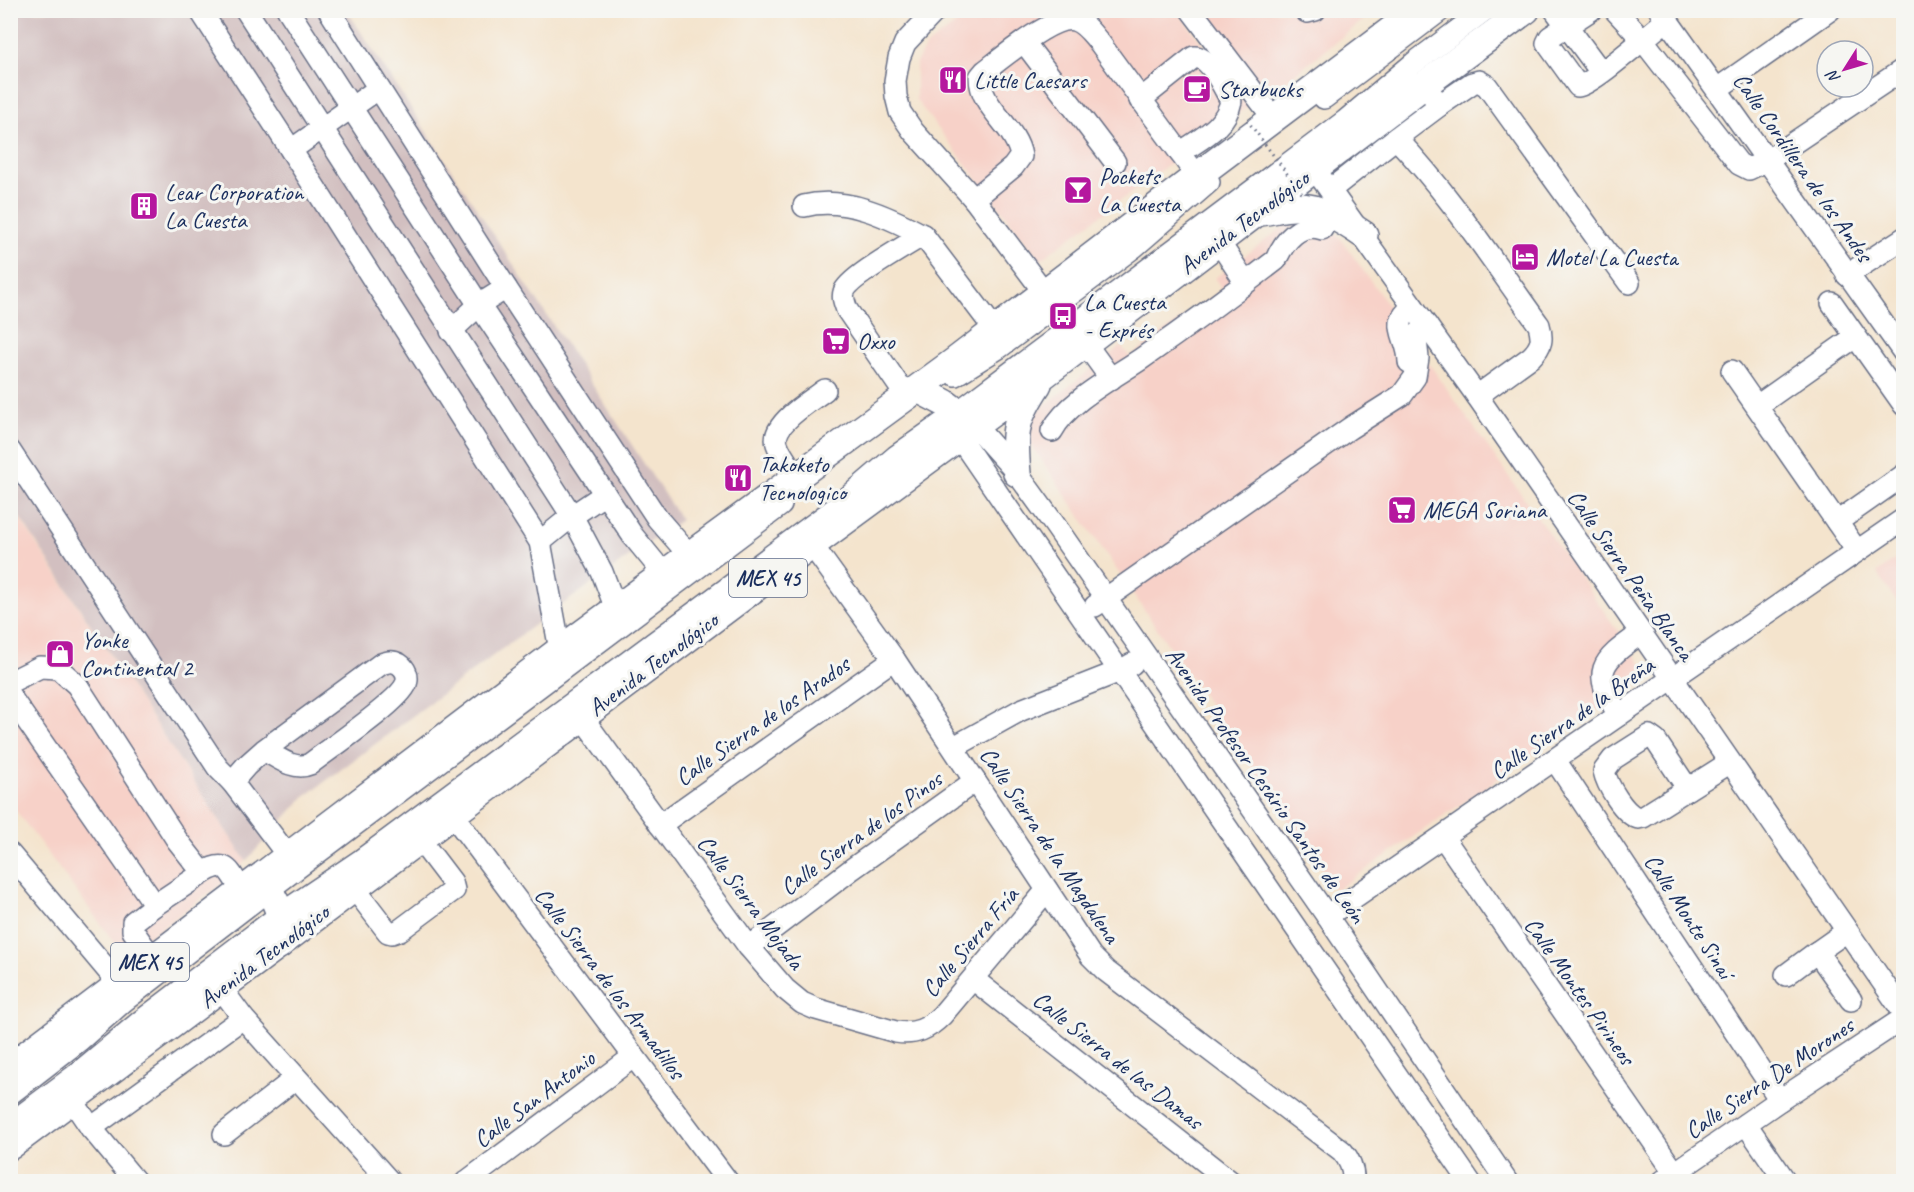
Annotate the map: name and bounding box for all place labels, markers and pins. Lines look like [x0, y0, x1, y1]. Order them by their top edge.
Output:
restaurant icon: Little Caesars [937, 64, 969, 96]
place label: Little Caesars [974, 65, 1088, 95]
cafe icon: Starbucks [1181, 73, 1213, 105]
place label: Starbucks [1218, 74, 1304, 104]
place label: Pockets La Cuesta [1099, 161, 1182, 219]
bar icon: Pockets La Cuesta [1062, 174, 1094, 206]
place label: Lear Corporation La Cuesta [165, 177, 304, 235]
building icon: Lear Corporation La Cuesta [128, 190, 160, 222]
hotel icon: Motel La Cuesta [1509, 241, 1541, 273]
place label: Motel La Cuesta [1546, 242, 1680, 272]
place label: La Cuesta - Exprés [1084, 287, 1167, 345]
bus stop icon: La Cuesta - Exprés [1047, 300, 1079, 332]
supermarket icon: Oxxo [820, 325, 852, 357]
place label: Oxxo [857, 326, 896, 356]
place label: Takoketo Tecnologico [759, 449, 849, 507]
restaurant icon: Takoketo Tecnologico [722, 462, 754, 494]
supermarket icon: MEGA Soriana [1386, 494, 1418, 526]
place label: MEGA Soriana [1423, 495, 1548, 525]
place label: Yonke Continental 2 [81, 625, 195, 683]
shop icon: Yonke Continental 2 [44, 638, 76, 670]

